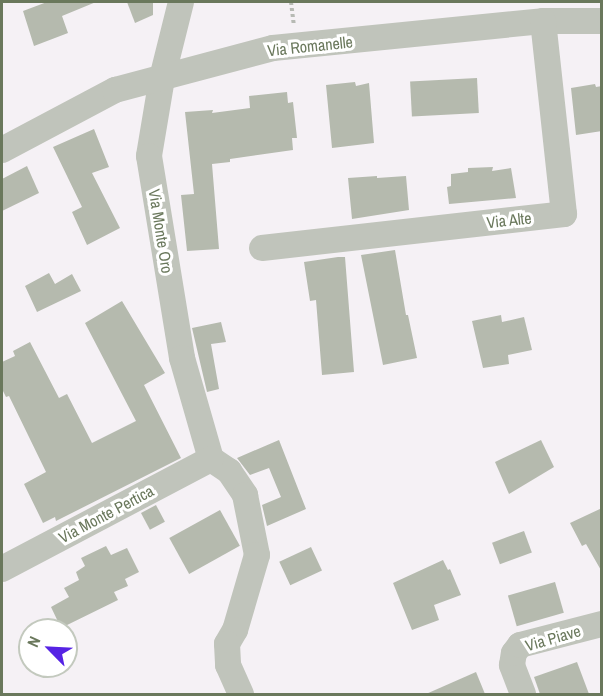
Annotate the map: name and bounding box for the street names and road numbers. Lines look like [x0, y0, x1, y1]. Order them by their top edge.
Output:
street label: Via Romanelle [266, 32, 354, 60]
street label: Via Monte Oro [145, 187, 177, 275]
street label: Via Alte [485, 208, 533, 232]
street label: Via Monte Pertica [55, 481, 157, 547]
street label: Via Piave [523, 621, 583, 655]

